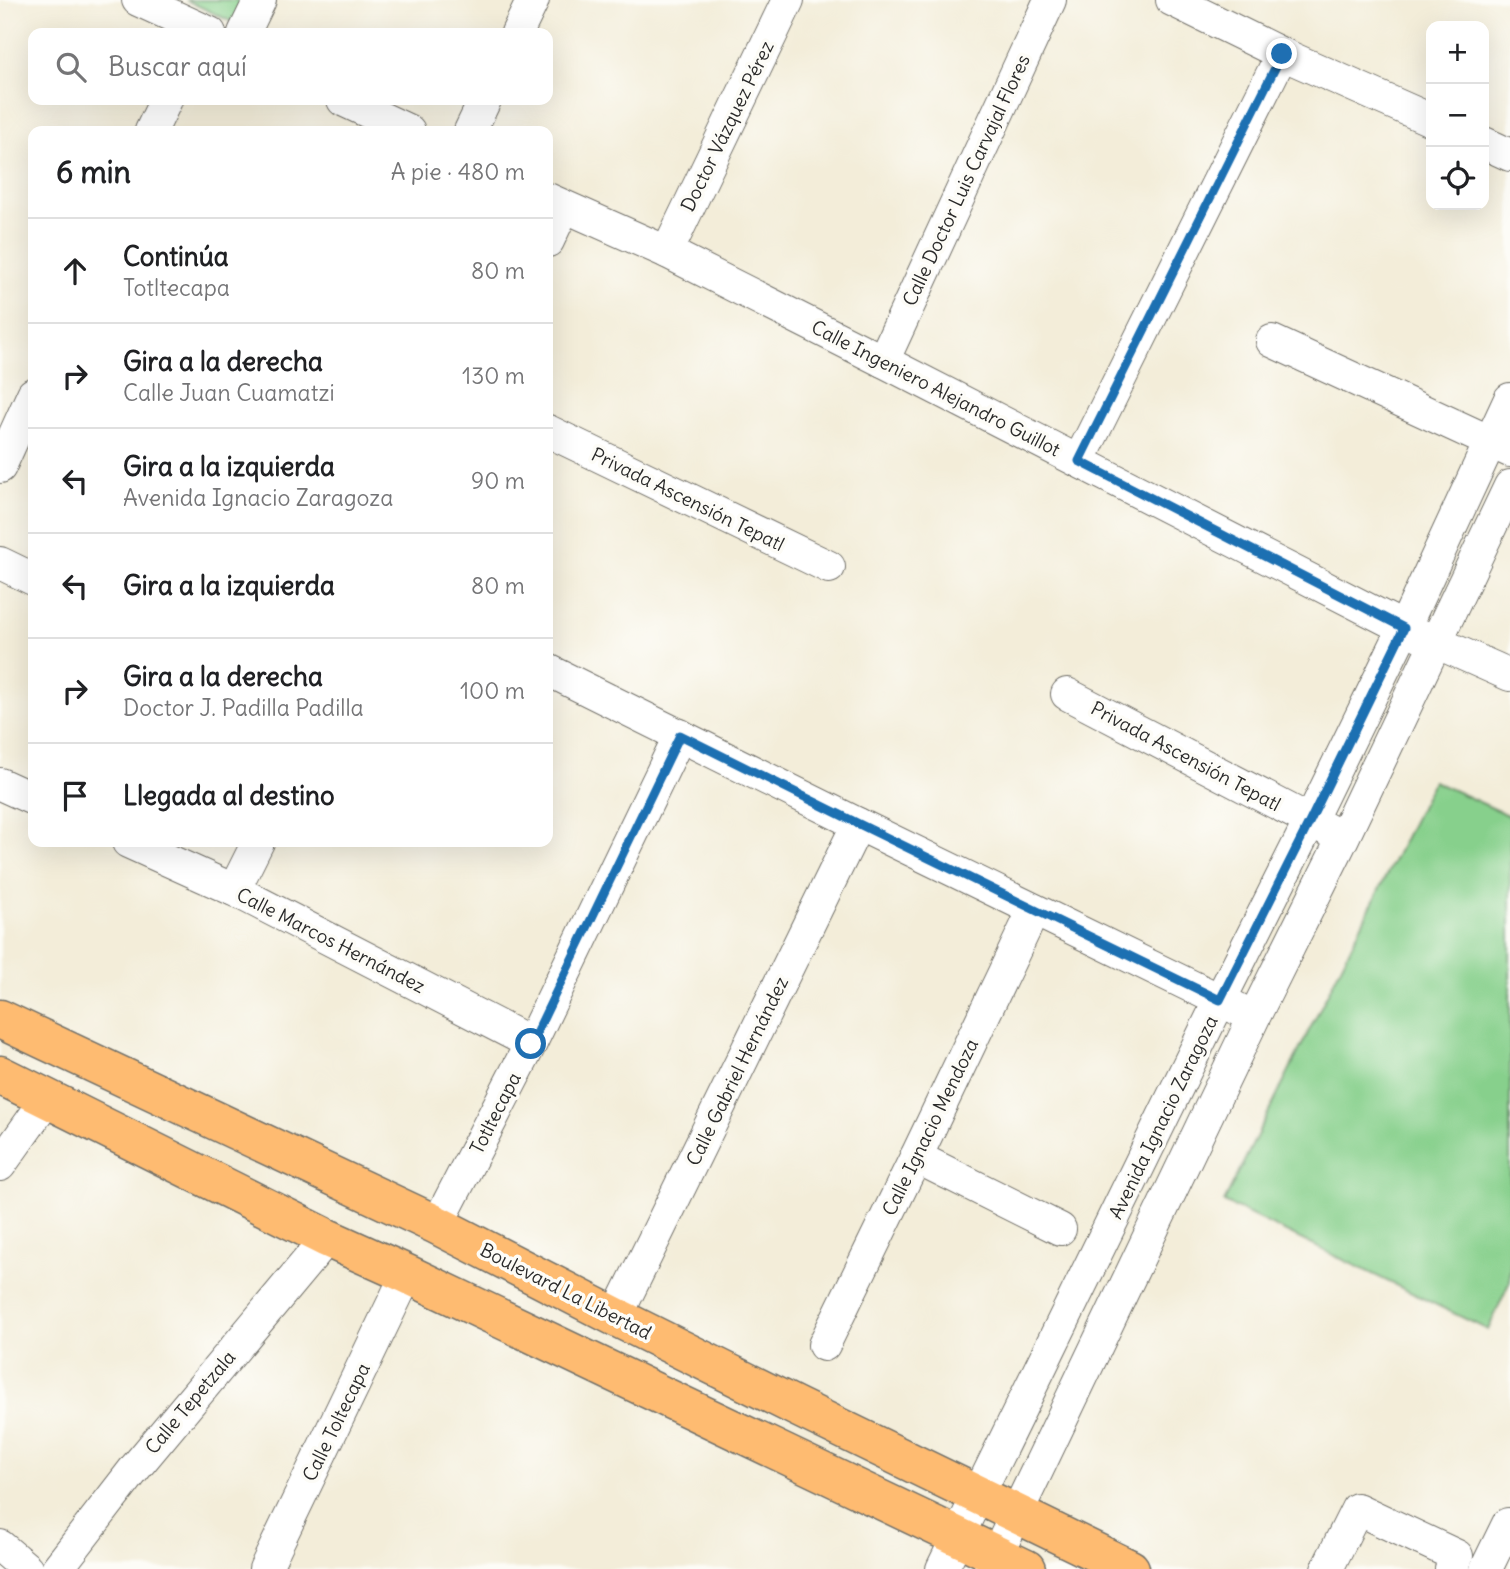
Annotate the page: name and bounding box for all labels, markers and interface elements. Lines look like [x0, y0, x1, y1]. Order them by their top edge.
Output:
map controls [1426, 21, 1489, 210]
button: + [1426, 21, 1489, 84]
search box [28, 28, 553, 105]
street label: Doctor Vázquez Pérez [675, 37, 779, 215]
route end [1266, 38, 1297, 69]
icon: search [52, 48, 90, 86]
text: Buscar aquí [108, 50, 247, 83]
street label: Calle Doctor Luis Carvajal Flores [897, 50, 1035, 310]
button: − [1426, 84, 1489, 147]
button: locate [1426, 147, 1489, 210]
text: 6 min [56, 153, 131, 191]
text: A pie · 480 m [391, 157, 525, 186]
text: Continúa [123, 240, 229, 273]
icon: ahead [56, 252, 94, 290]
text: 80 m [471, 256, 525, 285]
text: Totltecapa [123, 273, 230, 302]
street label: Calle Ingeniero Alejandro Guillot [808, 315, 1064, 461]
text: Gira a la derecha [123, 345, 323, 378]
icon: right [56, 357, 94, 395]
text: 130 m [462, 361, 525, 390]
text: Calle Juan Cuamatzi [123, 378, 335, 407]
street label: Privada Ascensión Tepatl [588, 442, 788, 556]
text: Gira a la izquierda [123, 450, 335, 483]
icon: left [56, 462, 94, 500]
text: 90 m [471, 466, 525, 495]
text: Avenida Ignacio Zaragoza [123, 483, 393, 512]
icon: left [56, 567, 94, 605]
text: Gira a la izquierda [123, 569, 335, 602]
text: 80 m [471, 571, 525, 600]
text: Gira a la derecha [123, 660, 323, 693]
icon: right [56, 672, 94, 710]
text: 100 m [460, 676, 525, 705]
text: Doctor J. Padilla Padilla [123, 693, 364, 722]
street label: Privada Ascensión Tepatl [1087, 696, 1285, 816]
icon: arrive [56, 777, 94, 815]
text: Llegada al destino [123, 779, 335, 812]
street label: Calle Marcos Hernández [233, 882, 429, 998]
street label: Calle Gabriel Hernández [681, 973, 793, 1169]
street label: Avenida Ignacio Zaragoza [1103, 1011, 1223, 1223]
route start [515, 1028, 546, 1059]
street label: Calle Ignacio Mendoza [877, 1034, 983, 1219]
street label: Totltecapa [464, 1068, 526, 1158]
street label: Boulevard La Libertad [476, 1237, 656, 1345]
street label: Calle Tepetzala [140, 1345, 240, 1459]
street label: Calle Toltecapa [297, 1359, 375, 1485]

